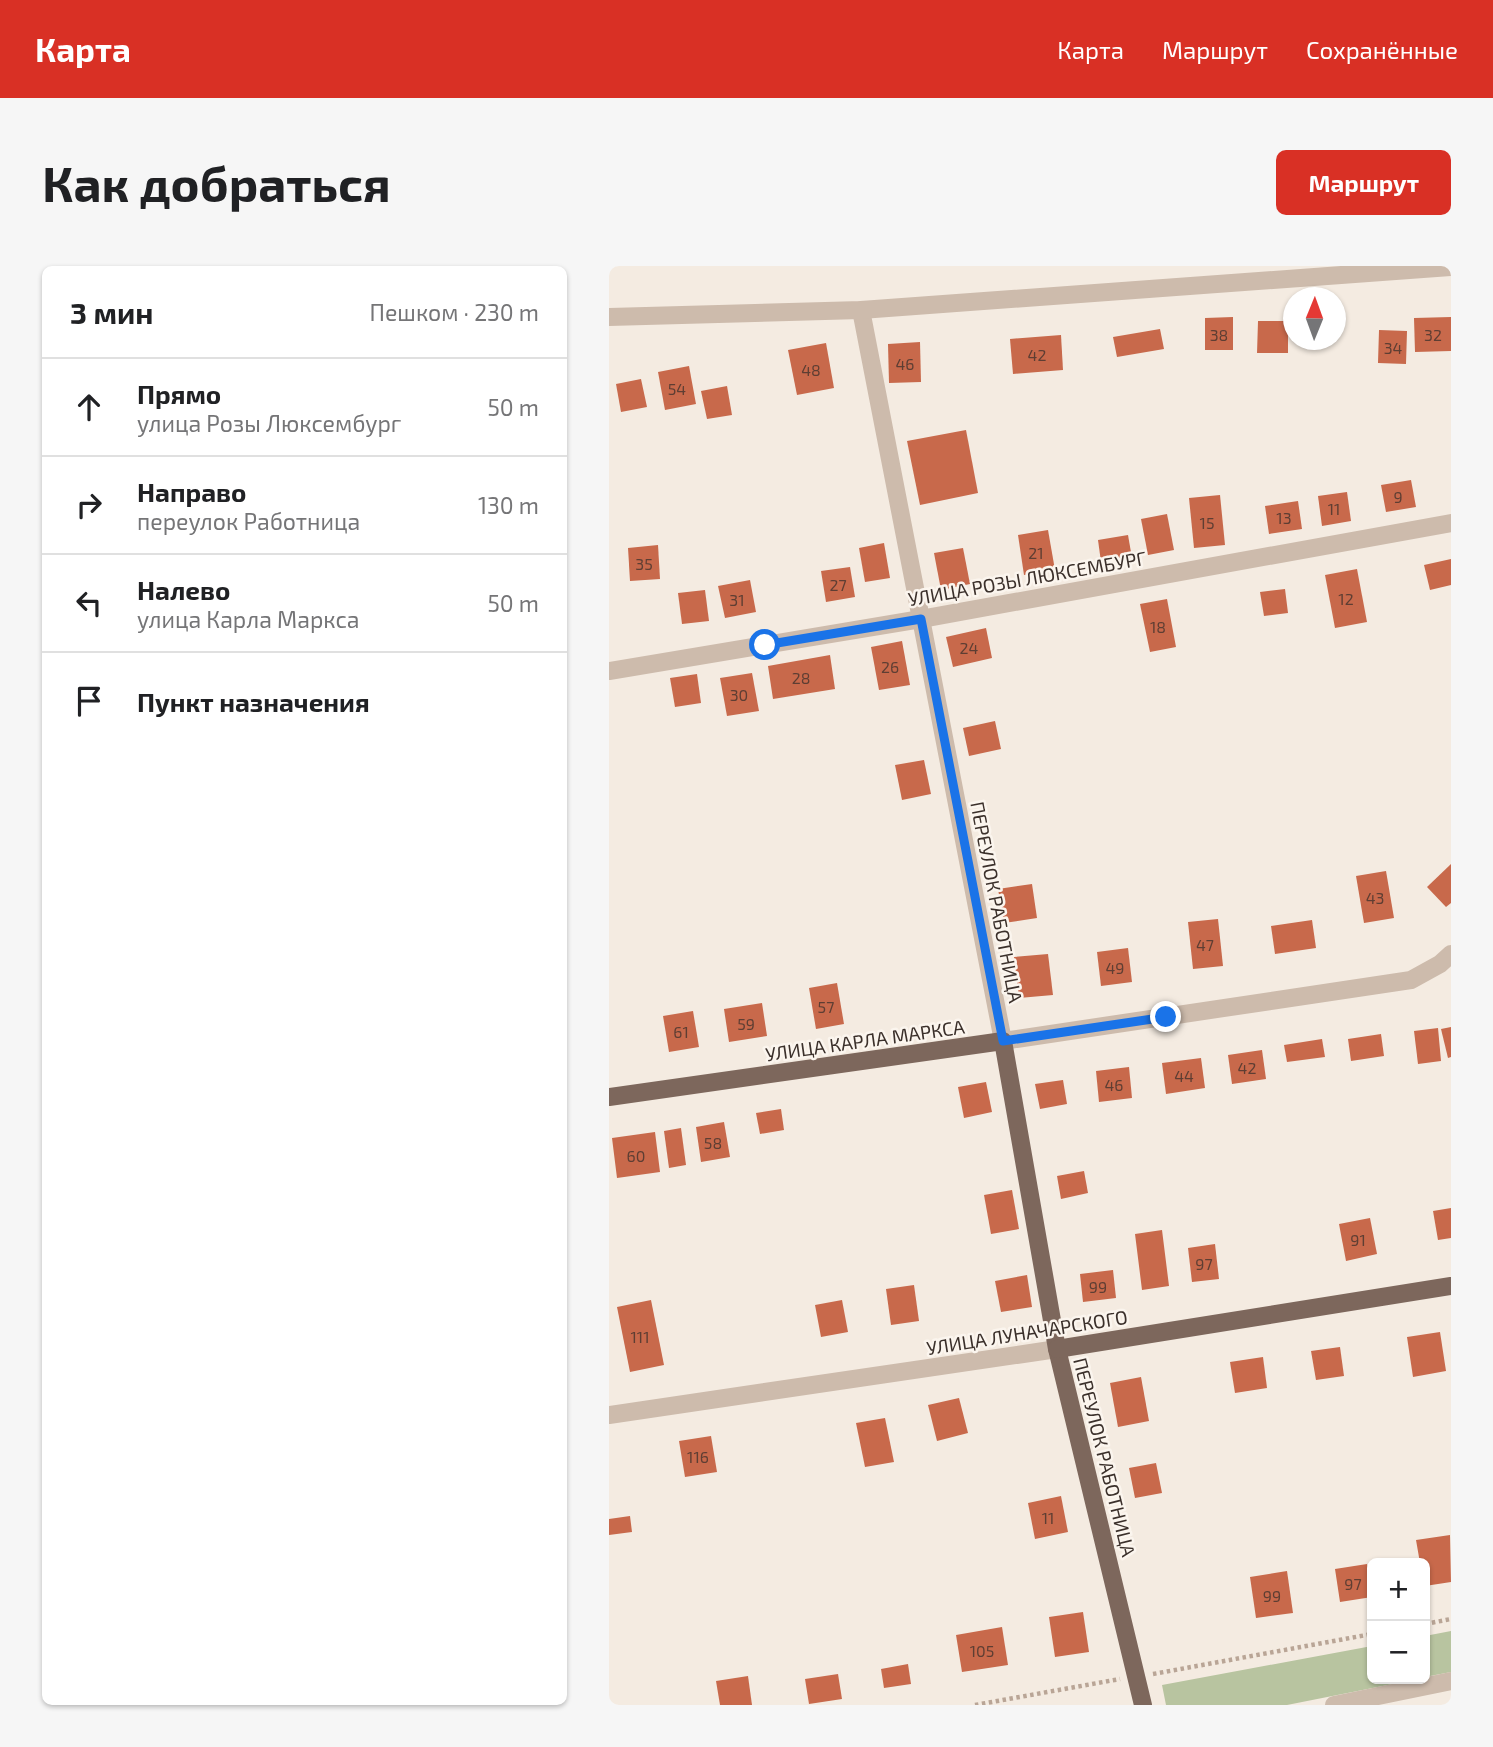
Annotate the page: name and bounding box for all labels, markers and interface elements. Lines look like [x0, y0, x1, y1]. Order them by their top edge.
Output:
text: Карта [35, 29, 131, 69]
text: Карта [1057, 35, 1124, 64]
text: Маршрут [1162, 35, 1268, 64]
text: Сохранённые [1306, 35, 1458, 64]
button: Маршрут [1276, 150, 1451, 215]
text: Как добраться [42, 153, 391, 212]
north arrow [1283, 287, 1346, 350]
text: 3 мин [70, 294, 154, 330]
text: Пешком · 230 m [370, 298, 539, 326]
house number: 38 [1210, 325, 1228, 344]
house number: 32 [1424, 325, 1442, 344]
house number: 34 [1384, 338, 1403, 357]
house number: 42 [1028, 345, 1046, 364]
house number: 46 [896, 354, 915, 373]
house number: 48 [801, 360, 821, 379]
text: Прямо [137, 378, 221, 409]
house number: 54 [668, 379, 686, 398]
icon: ahead [70, 388, 108, 426]
text: 50 m [488, 393, 539, 421]
text: улица Розы Люксембург [137, 409, 402, 437]
text: Направо [137, 476, 246, 507]
icon: right [70, 486, 108, 524]
house number: 9 [1393, 487, 1403, 506]
text: 130 m [478, 491, 539, 519]
house number: 11 [1328, 499, 1340, 518]
text: переулок Работница [137, 507, 360, 535]
house number: 13 [1276, 508, 1292, 527]
house number: 15 [1200, 513, 1214, 532]
house number: 21 [1028, 543, 1044, 562]
street label: УЛИЦА РОЗЫ ЛЮКСЕМБУРГ [906, 546, 1148, 610]
house number: 35 [635, 554, 653, 573]
text: Налево [137, 574, 230, 605]
house number: 27 [829, 575, 847, 594]
icon: left [70, 584, 108, 622]
text: 50 m [488, 589, 539, 617]
house number: 12 [1338, 589, 1354, 608]
house number: 31 [729, 590, 745, 609]
text: улица Карла Маркса [137, 605, 360, 633]
house number: 18 [1150, 617, 1166, 636]
route start [749, 629, 780, 660]
house number: 24 [960, 638, 979, 657]
house number: 26 [881, 657, 899, 676]
house number: 28 [792, 668, 810, 687]
icon: arrive [70, 682, 108, 720]
house number: 30 [730, 685, 748, 704]
text: Пункт назначения [137, 686, 370, 717]
street label: ПЕРЕУЛОК РАБОТНИЦА [966, 799, 1028, 1005]
house number: 43 [1366, 888, 1384, 907]
house number: 47 [1196, 935, 1214, 954]
house number: 49 [1106, 958, 1125, 977]
house number: 57 [818, 997, 834, 1016]
route end [1150, 1001, 1181, 1032]
house number: 59 [737, 1014, 755, 1033]
street label: УЛИЦА КАРЛА МАРКСА [764, 1015, 966, 1065]
house number: 61 [673, 1022, 689, 1041]
house number: 42 [1238, 1058, 1256, 1077]
house number: 44 [1174, 1066, 1194, 1085]
house number: 46 [1105, 1075, 1124, 1094]
house number: 58 [704, 1133, 722, 1152]
house number: 60 [627, 1146, 645, 1165]
house number: 91 [1350, 1230, 1366, 1249]
house number: 97 [1195, 1254, 1213, 1273]
house number: 99 [1089, 1277, 1107, 1296]
street label: УЛИЦА ЛУНАЧАРСКОГО [925, 1305, 1129, 1359]
house number: 111 [630, 1327, 650, 1346]
street label: ПЕРЕУЛОК РАБОТНИЦА [1069, 1355, 1141, 1559]
house number: 116 [687, 1447, 709, 1466]
house number: 11 [1042, 1508, 1054, 1527]
map controls [1367, 1558, 1430, 1684]
button: + [1367, 1558, 1430, 1621]
house number: 97 [1344, 1574, 1362, 1593]
house number: 99 [1263, 1586, 1281, 1605]
button: − [1367, 1621, 1430, 1684]
house number: 105 [970, 1641, 994, 1660]

